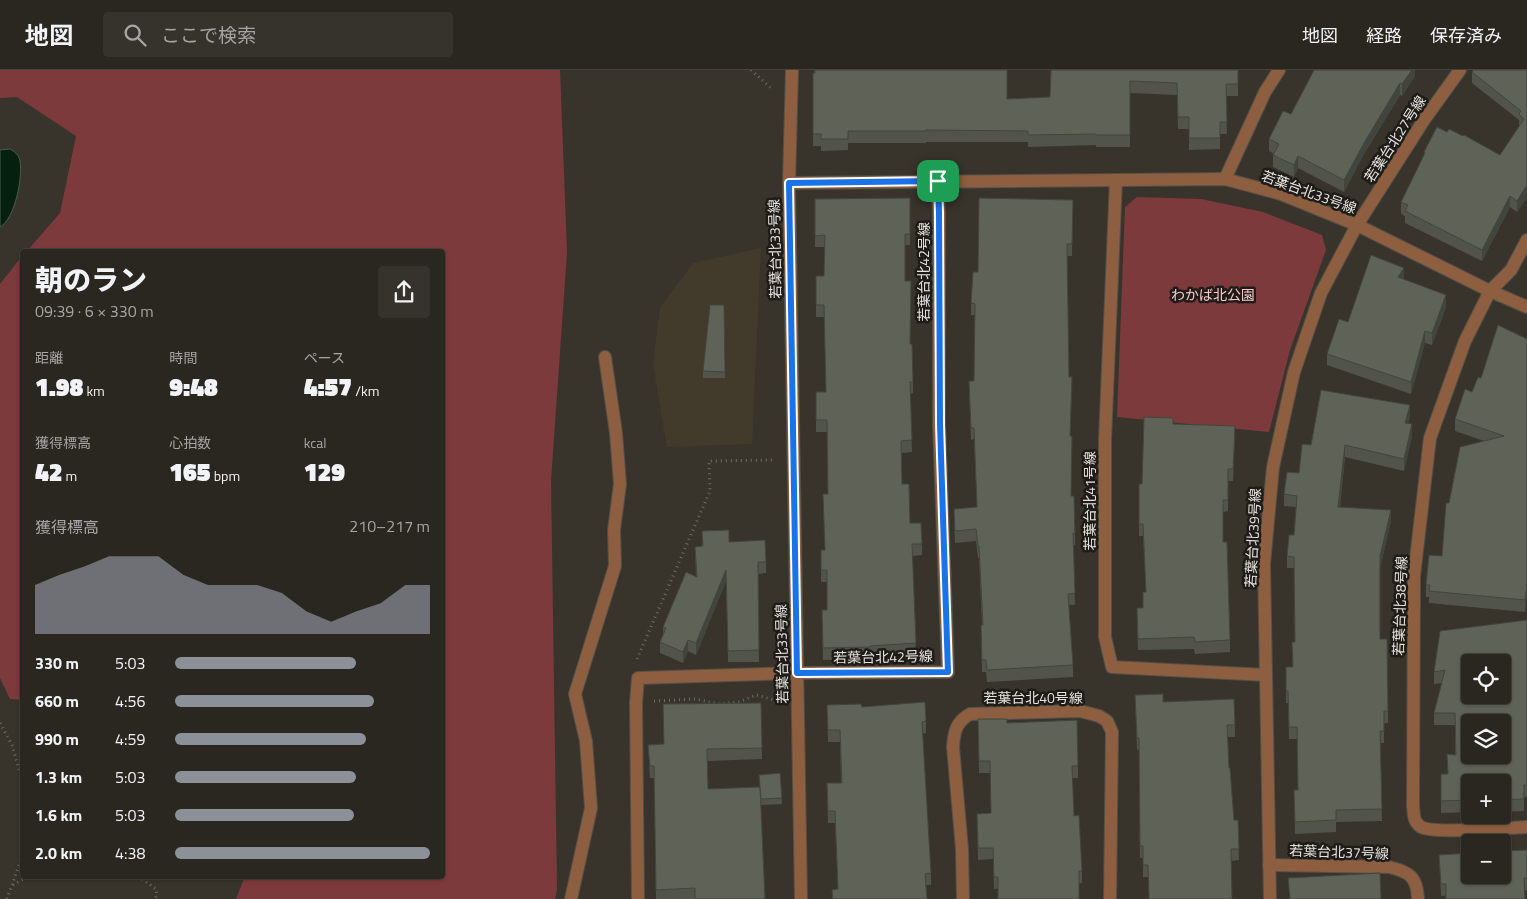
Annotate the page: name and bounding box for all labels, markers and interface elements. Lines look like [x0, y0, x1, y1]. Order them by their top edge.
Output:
search box [103, 12, 453, 57]
text: 地図 [25, 17, 73, 53]
text: ここで検索 [161, 20, 256, 49]
icon: search [121, 21, 149, 49]
text: 地図 [1302, 22, 1338, 49]
text: 経路 [1366, 22, 1402, 49]
text: 保存済み [1430, 22, 1502, 49]
street label: 若葉台北27号線 [1359, 91, 1431, 186]
pin [917, 160, 959, 202]
street label: 若葉台北33号線 [1259, 165, 1360, 218]
icon: arrive [924, 167, 952, 195]
street label: 若葉台北33号線 [763, 199, 786, 299]
street label: 若葉台北42号線 [913, 222, 934, 322]
text: 朝のラン [35, 258, 147, 301]
button: share [378, 266, 430, 318]
park label: わかば北公園 [1171, 284, 1255, 305]
text: 09:39 · 6 × 330 m [35, 299, 154, 323]
text: 距離 [35, 347, 63, 368]
text: 時間 [169, 347, 197, 368]
text: ペース [304, 347, 345, 368]
text: 1.98 [35, 368, 83, 406]
text: 9:48 [169, 368, 218, 406]
text: 4:57 [304, 368, 352, 406]
text: km [83, 380, 105, 401]
text: /km [352, 380, 379, 401]
text: 獲得標高 [35, 432, 91, 453]
text: 心拍数 [169, 432, 211, 453]
text: kcal [304, 432, 327, 453]
street label: 若葉台北41号線 [1079, 451, 1100, 551]
text: 42 [35, 453, 63, 491]
text: 165 [169, 453, 211, 491]
text: 129 [304, 453, 345, 491]
text: m [63, 465, 77, 486]
text: bpm [211, 465, 240, 486]
street label: 若葉台北39号線 [1239, 488, 1266, 588]
text: 210–217 m [349, 514, 430, 538]
text: 獲得標高 [35, 515, 99, 539]
street label: 若葉台北38号線 [1387, 556, 1412, 656]
street label: 若葉台北33号線 [770, 604, 793, 704]
street label: 若葉台北42号線 [833, 645, 933, 668]
text: 330 m [35, 651, 79, 675]
text: 5:03 [115, 651, 145, 675]
map controls [1461, 654, 1511, 884]
button: locate [1461, 654, 1511, 704]
street label: 若葉台北40号線 [983, 687, 1083, 708]
text: 660 m [35, 689, 79, 713]
text: 4:56 [115, 689, 145, 713]
button: layers [1461, 714, 1511, 764]
text: 990 m [35, 727, 79, 751]
text: 4:59 [115, 727, 145, 751]
text: 1.3 km [35, 765, 82, 789]
text: 5:03 [115, 765, 145, 789]
button: + [1461, 774, 1511, 824]
text: 1.6 km [35, 803, 82, 827]
text: 5:03 [115, 803, 145, 827]
button: − [1461, 834, 1511, 884]
street label: 若葉台北37号線 [1289, 839, 1389, 864]
text: 2.0 km [35, 841, 82, 865]
text: 4:38 [115, 841, 145, 865]

